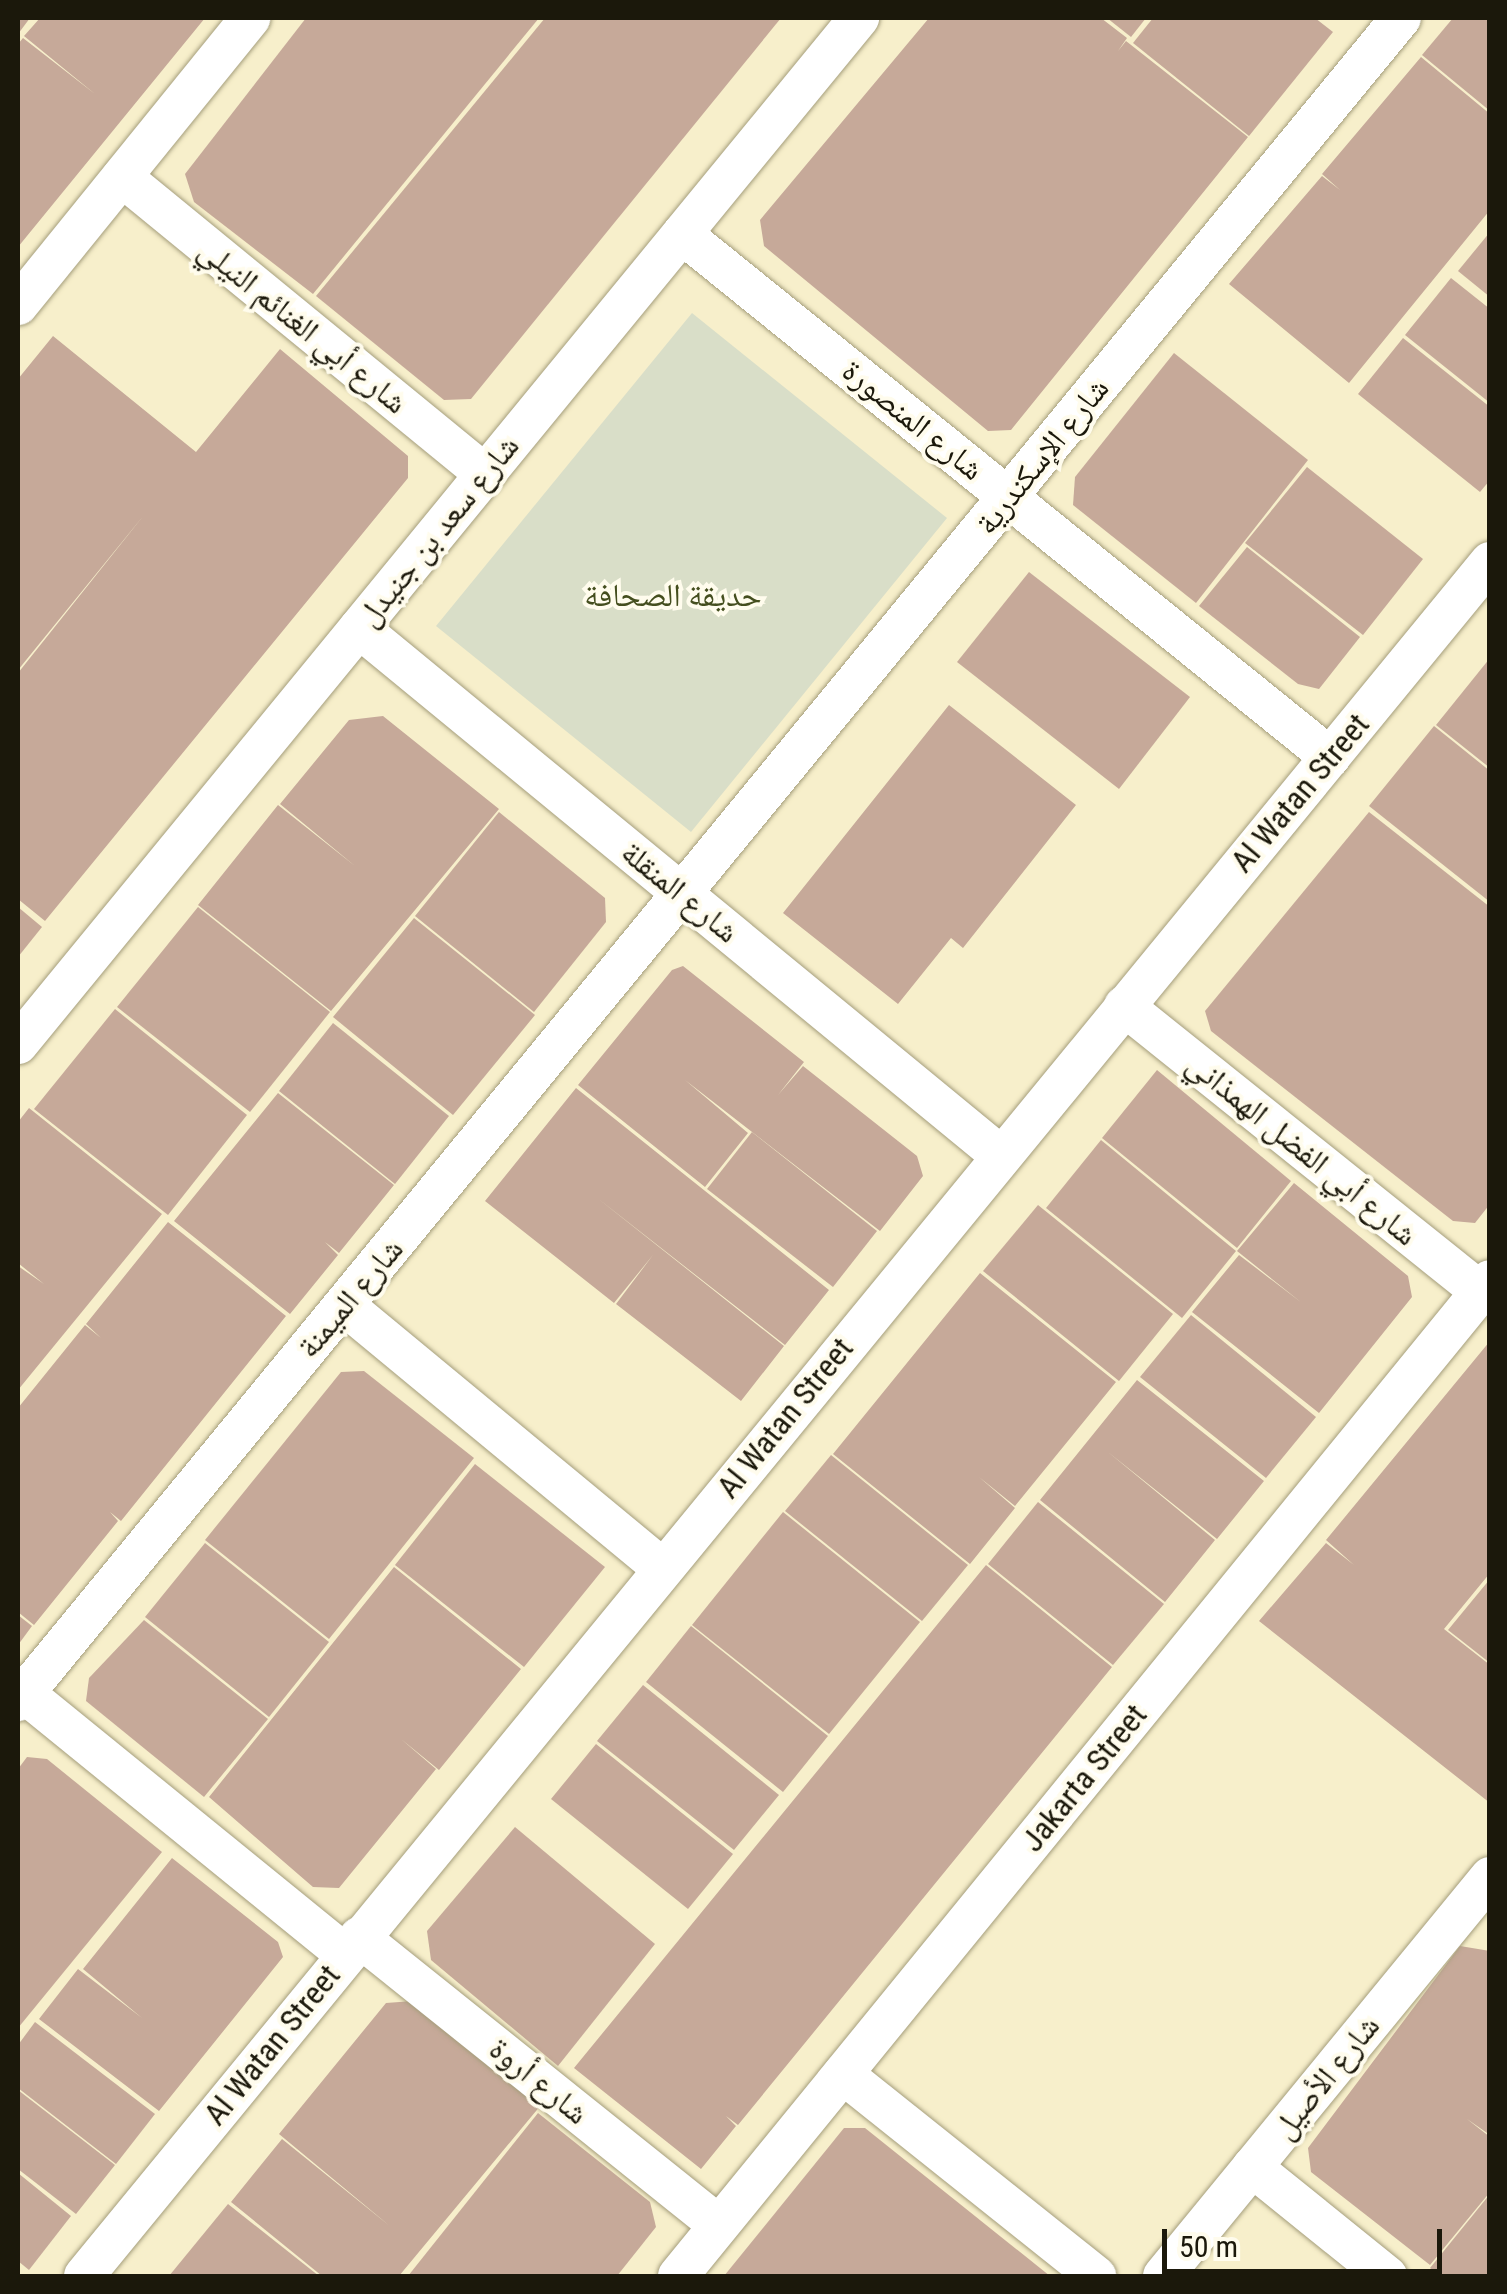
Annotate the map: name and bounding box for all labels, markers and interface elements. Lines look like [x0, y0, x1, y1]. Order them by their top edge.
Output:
street label: شارع أبي الغنائم النيلي [191, 230, 415, 422]
street label: شارع المنصورة [835, 351, 991, 489]
street label: شارع الإسكندرية [967, 370, 1117, 542]
street label: شارع سعد بن جنيدل [349, 427, 527, 635]
park label: حديقة الصحافة [584, 576, 762, 614]
street label: Al Watan Street [1223, 706, 1377, 880]
street label: شارع المنقلة [614, 833, 746, 951]
street label: شارع أبي الفضل الهمذاني [1179, 1044, 1425, 1254]
street label: شارع الميمنة [289, 1230, 411, 1366]
street label: Al Watan Street [709, 1330, 861, 1506]
street label: Jakarta Street [1013, 1697, 1155, 1859]
street label: Al Watan Street [196, 1957, 348, 2133]
street label: شارع الأصيل [1265, 2007, 1387, 2147]
street label: شارع أروة [482, 2030, 596, 2132]
scale bar [1167, 2209, 1447, 2271]
text: 50 m [1179, 2229, 1238, 2264]

